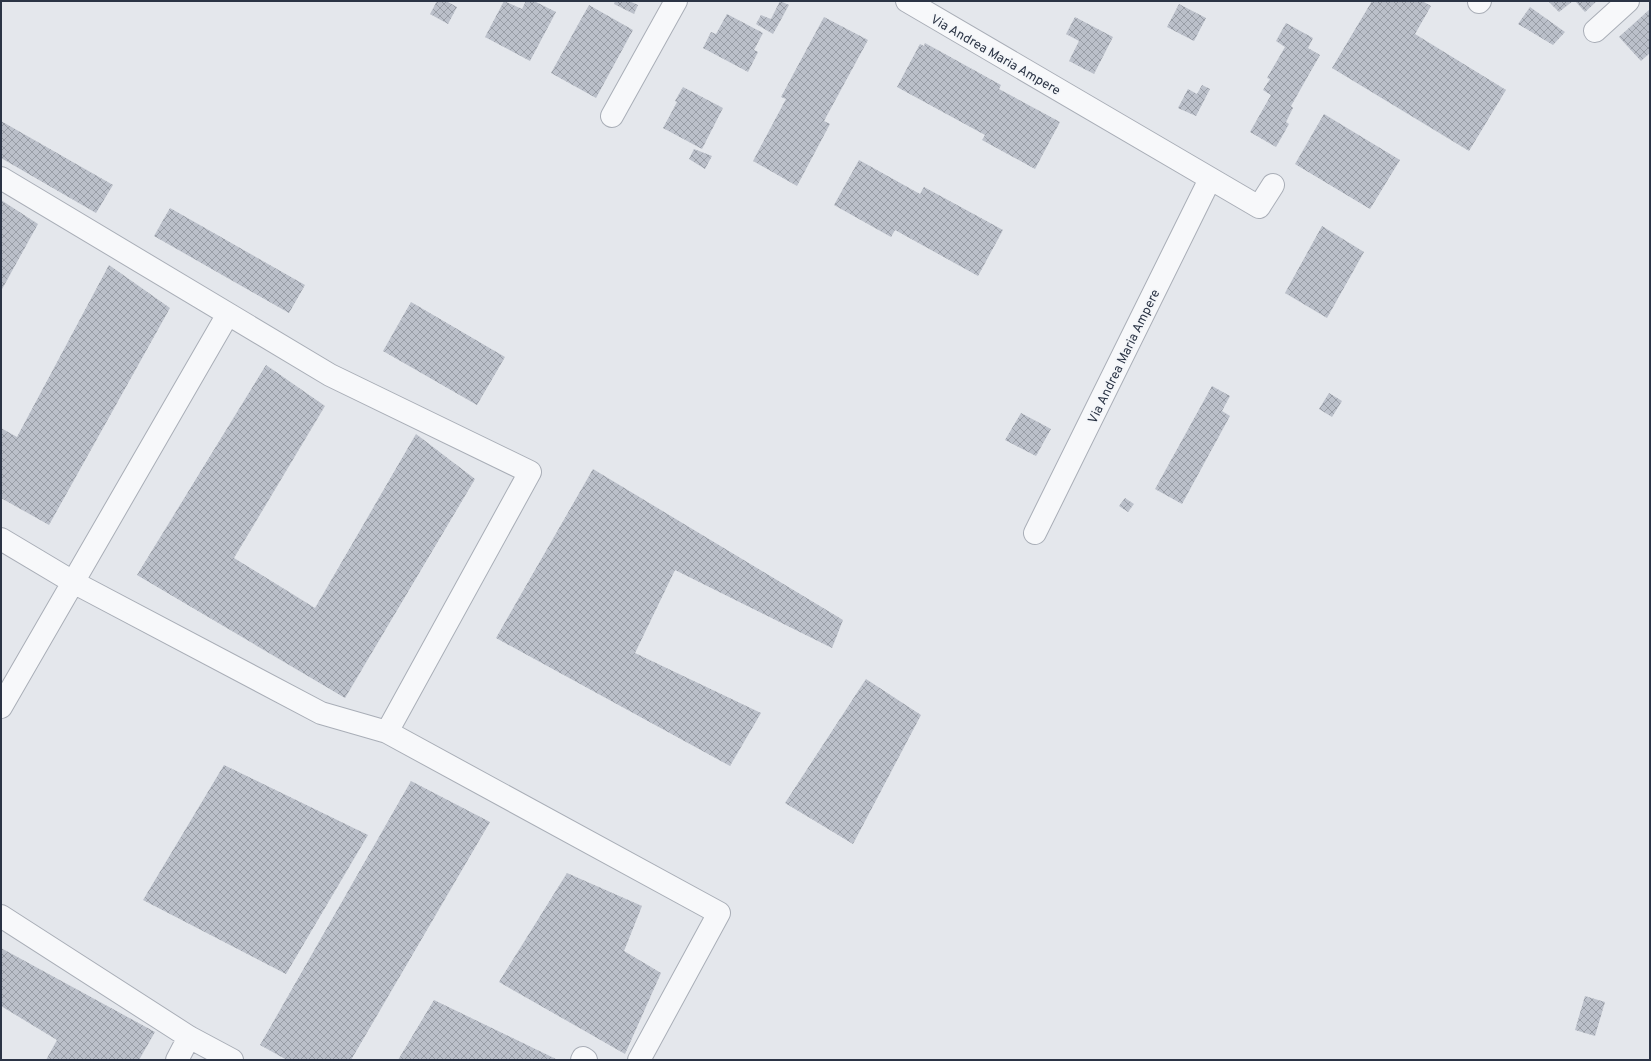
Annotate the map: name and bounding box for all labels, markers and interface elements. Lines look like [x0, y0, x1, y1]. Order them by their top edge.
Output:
street label: Via Andrea Maria Ampere [927, 12, 1063, 100]
street label: Via Andrea Maria Ampere [1085, 287, 1164, 427]

